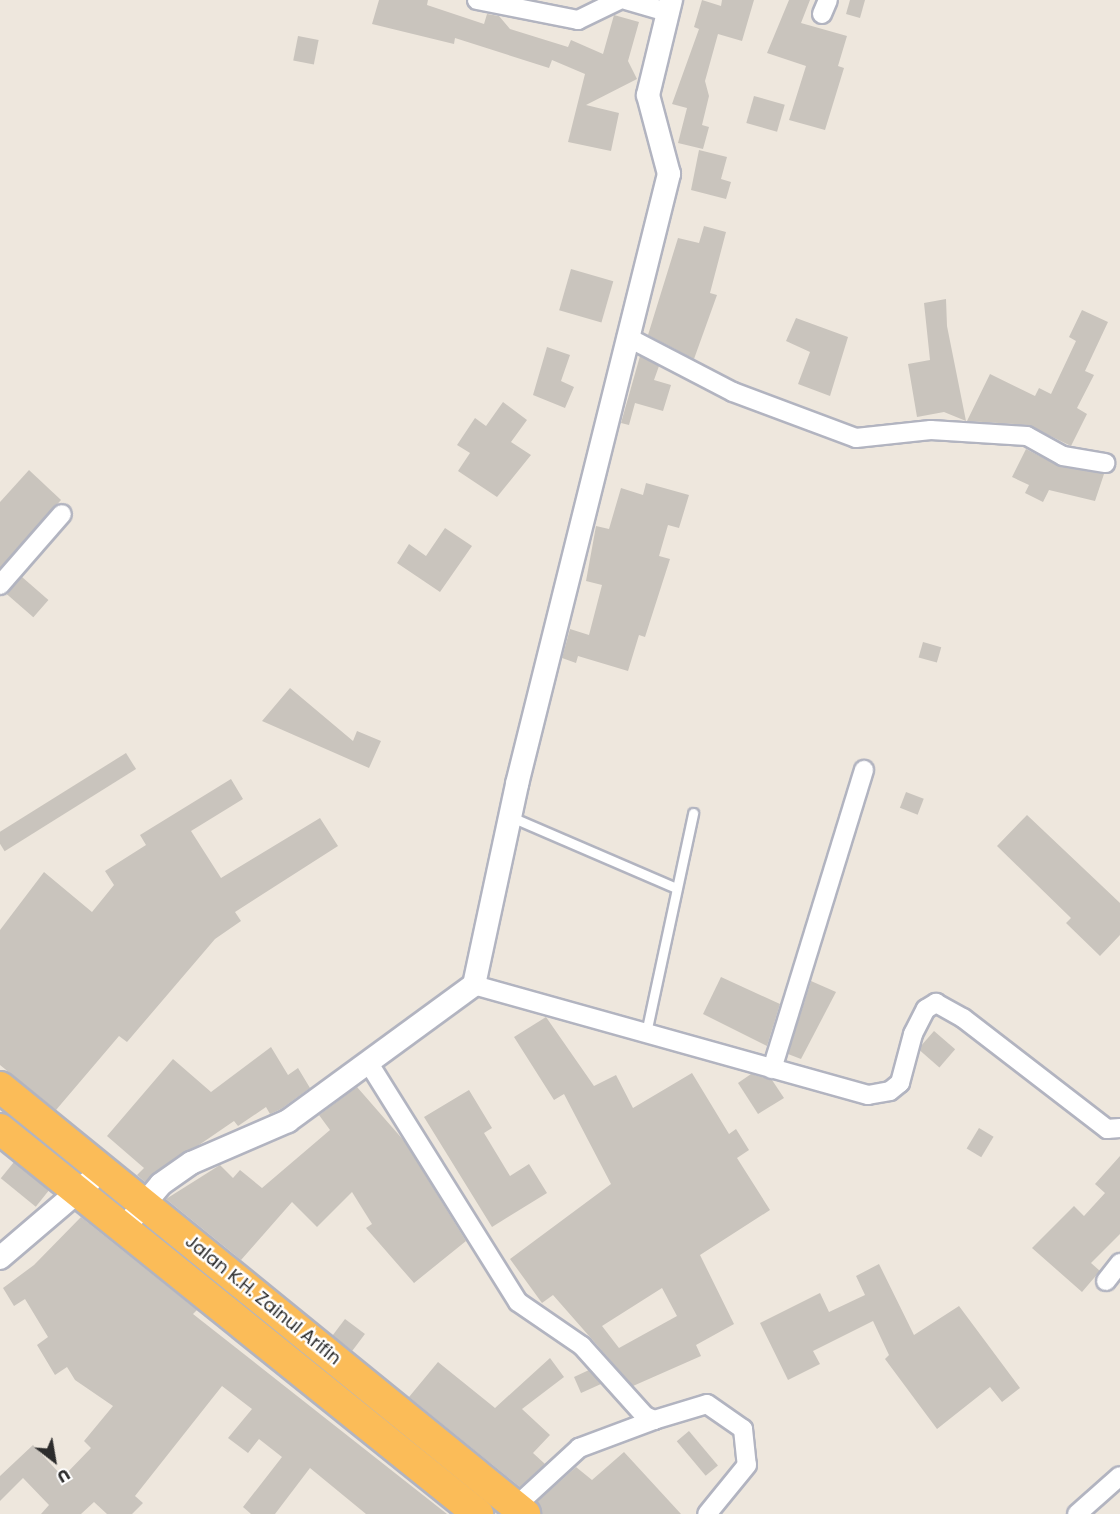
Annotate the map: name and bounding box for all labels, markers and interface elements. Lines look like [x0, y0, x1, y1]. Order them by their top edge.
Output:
street label: Jalan K.H. Zainul Arifin [181, 1231, 345, 1369]
north arrow [24, 1430, 84, 1490]
text: U [53, 1463, 74, 1489]

